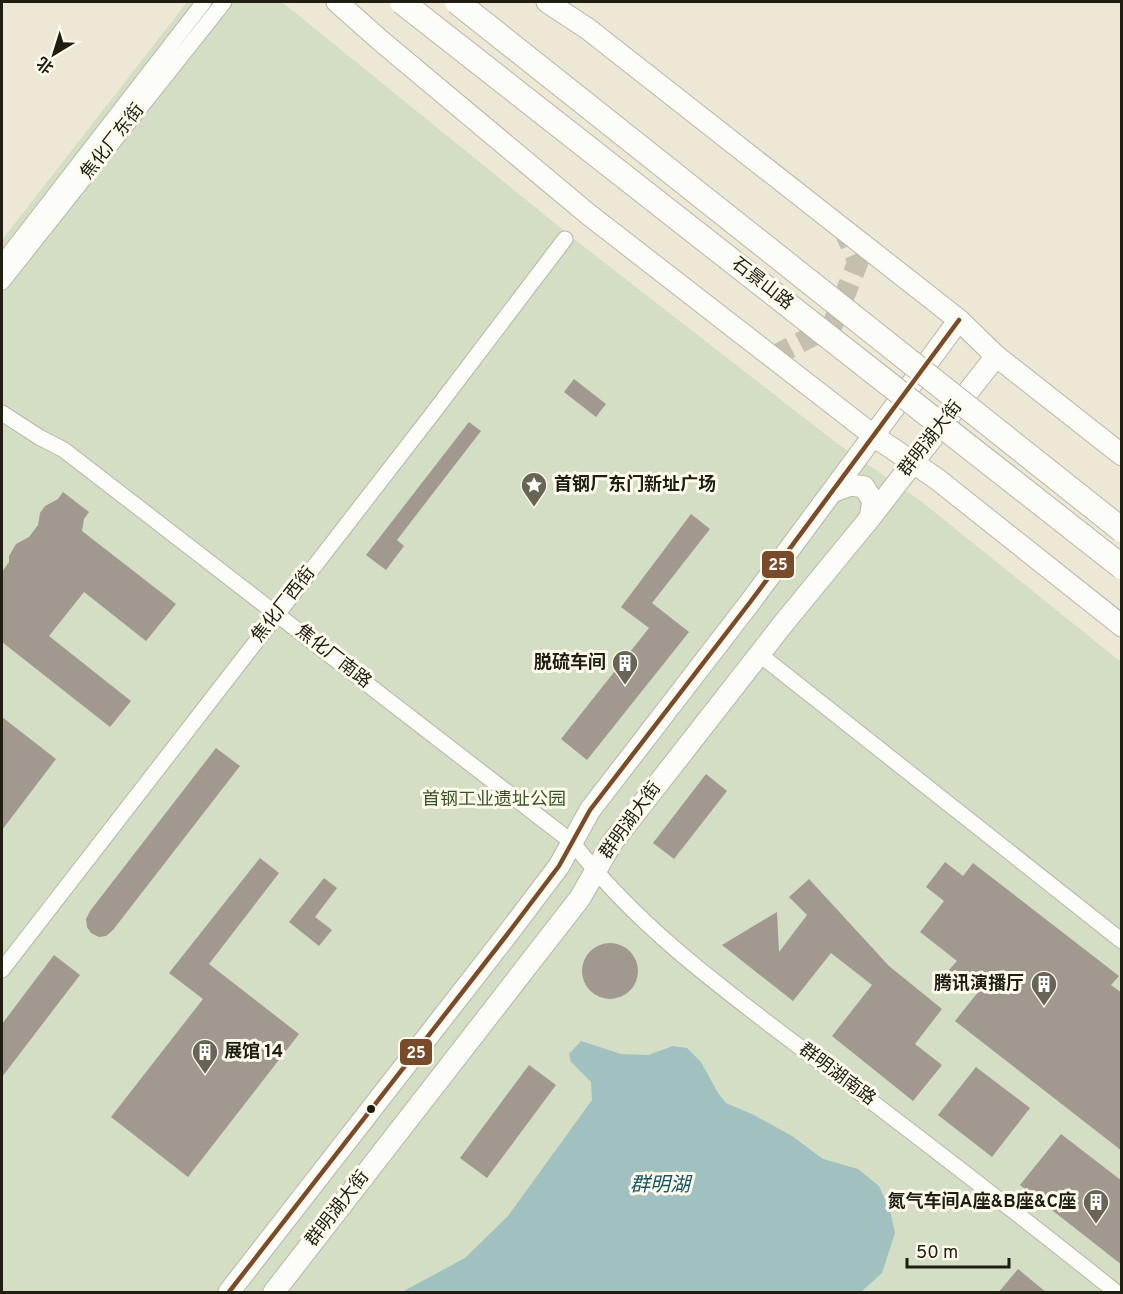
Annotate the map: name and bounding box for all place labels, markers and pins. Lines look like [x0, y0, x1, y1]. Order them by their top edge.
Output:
place icon: 首钢厂东门新址广场 [519, 470, 549, 508]
place label: 首钢厂东门新址广场 [554, 474, 716, 497]
building icon: 脱硫车间 [610, 648, 640, 686]
place label: 脱硫车间 [534, 652, 606, 675]
building icon: 腾讯演播厅 [1029, 969, 1059, 1007]
place label: 腾讯演播厅 [934, 973, 1024, 996]
building icon: 展馆 14 [190, 1037, 220, 1075]
place label: 展馆 14 [224, 1041, 283, 1064]
unlabelled marker [365, 1103, 377, 1115]
building icon: 氮气车间A座&B座&C座 [1081, 1187, 1111, 1225]
place label: 氮气车间A座&B座&C座 [888, 1191, 1076, 1214]

